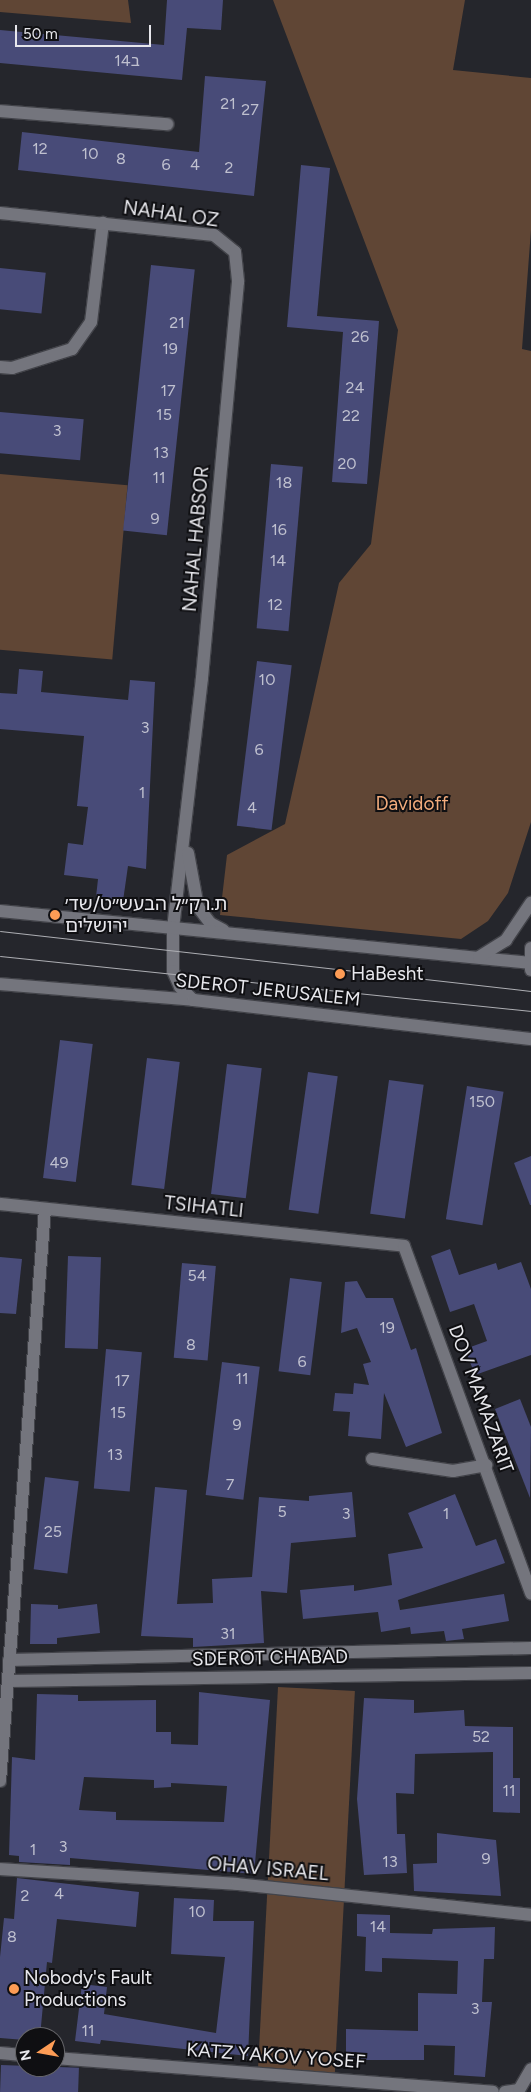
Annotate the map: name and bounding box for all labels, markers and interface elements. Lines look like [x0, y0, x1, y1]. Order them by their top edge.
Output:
scale bar [18, 15, 154, 47]
text: 50 m [23, 25, 58, 43]
house number: 14ב [114, 51, 140, 71]
house number: 21 [220, 94, 236, 114]
house number: 27 [241, 100, 259, 120]
house number: 12 [32, 139, 48, 159]
house number: 10 [82, 144, 98, 164]
house number: 8 [116, 149, 126, 169]
house number: 6 [161, 155, 171, 175]
house number: 4 [190, 155, 200, 175]
house number: 2 [225, 158, 233, 178]
street label: NAHAL OZ [122, 196, 220, 232]
house number: 21 [169, 313, 185, 333]
house number: 26 [351, 327, 369, 347]
house number: 19 [162, 339, 178, 359]
house number: 24 [346, 378, 364, 398]
house number: 17 [160, 381, 176, 401]
house number: 15 [156, 405, 172, 425]
house number: 22 [342, 406, 360, 426]
house number: 3 [53, 421, 61, 441]
house number: 13 [153, 443, 169, 463]
house number: 20 [337, 454, 357, 474]
street label: NAHAL HABSOR [178, 465, 214, 613]
house number: 11 [152, 468, 166, 488]
house number: 18 [276, 473, 292, 493]
house number: 9 [150, 509, 160, 529]
house number: 16 [271, 520, 287, 540]
house number: 14 [270, 551, 286, 571]
house number: 12 [267, 595, 283, 615]
house number: 10 [259, 670, 275, 690]
house number: 3 [141, 718, 149, 738]
house number: 6 [254, 740, 264, 760]
house number: 1 [139, 783, 145, 803]
park label: Davidoff [375, 793, 449, 815]
house number: 4 [247, 798, 257, 818]
place label: ת.רק״ל הבעש״ט/שד׳ ירושלים [65, 893, 227, 937]
marker: ת.רק״ל הבעש״ט/שד׳ ירושלים [49, 909, 61, 921]
place label: HaBesht [351, 963, 424, 985]
marker: HaBesht [333, 967, 347, 981]
street label: SDEROT JERUSALEM [174, 969, 362, 1011]
house number: 150 [469, 1092, 495, 1112]
house number: 49 [50, 1153, 68, 1173]
street label: TSIHATLI [163, 1191, 245, 1223]
house number: 54 [187, 1266, 207, 1286]
house number: 19 [379, 1318, 395, 1338]
street label: DOV MAMAZARIT [444, 1322, 518, 1476]
house number: 8 [186, 1335, 196, 1355]
house number: 6 [297, 1352, 307, 1372]
house number: 11 [235, 1369, 249, 1389]
house number: 17 [114, 1371, 130, 1391]
house number: 15 [110, 1403, 126, 1423]
house number: 9 [232, 1415, 242, 1435]
house number: 13 [107, 1445, 123, 1465]
house number: 7 [226, 1475, 234, 1495]
house number: 5 [277, 1502, 287, 1522]
house number: 3 [342, 1504, 350, 1524]
house number: 1 [443, 1504, 449, 1524]
house number: 25 [44, 1522, 62, 1542]
house number: 31 [220, 1624, 236, 1644]
street label: SDEROT CHABAD [192, 1645, 348, 1671]
house number: 52 [472, 1727, 490, 1747]
house number: 11 [502, 1781, 516, 1801]
house number: 3 [59, 1837, 67, 1857]
house number: 1 [30, 1840, 36, 1860]
house number: 9 [481, 1849, 491, 1869]
street label: OHAV ISRAEL [206, 1852, 330, 1886]
house number: 13 [382, 1852, 398, 1872]
house number: 4 [54, 1884, 64, 1904]
house number: 2 [21, 1886, 29, 1906]
house number: 10 [189, 1902, 205, 1922]
house number: 14 [370, 1917, 386, 1937]
house number: 8 [7, 1927, 17, 1947]
place label: Nobody's Fault Productions [24, 1967, 152, 2011]
marker: Nobody's Fault Productions [8, 1983, 20, 1995]
house number: 3 [471, 1999, 479, 2019]
house number: 11 [81, 2021, 95, 2041]
north arrow [15, 2027, 65, 2077]
street label: KATZ YAKOV YOSEF [186, 2038, 366, 2074]
text: N [16, 2048, 35, 2062]

